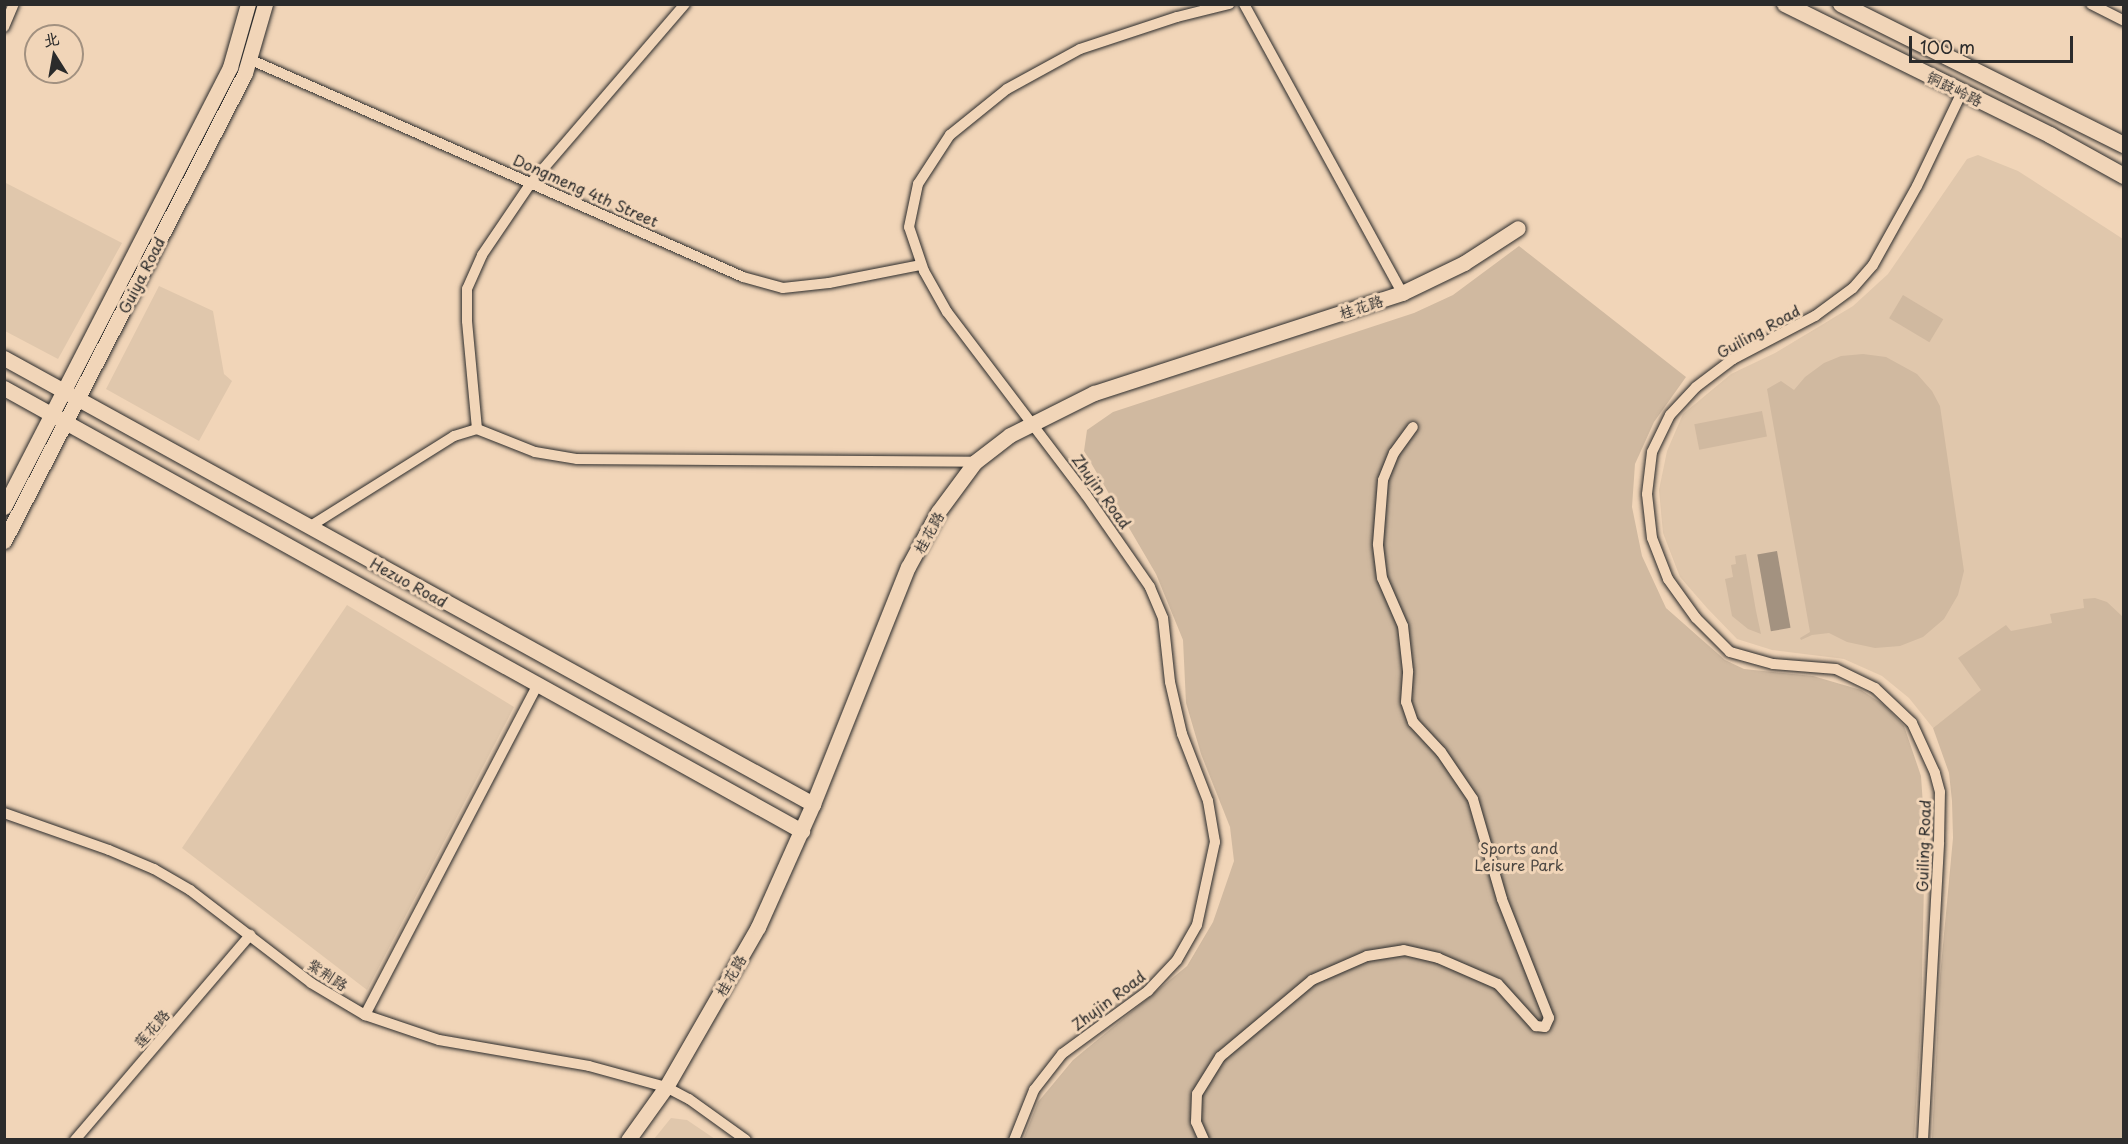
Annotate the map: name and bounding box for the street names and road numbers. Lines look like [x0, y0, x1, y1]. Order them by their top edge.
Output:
street label: 铜鼓岭路 [1924, 67, 1986, 109]
street label: Dongmeng 4th Street [511, 150, 661, 230]
street label: Guiya Road [114, 234, 168, 316]
street label: 桂花路 [1337, 290, 1385, 322]
street label: Guiling Road [1714, 301, 1802, 361]
street label: Zhujin Road [1069, 451, 1135, 531]
street label: 桂花路 [909, 508, 947, 556]
street label: Hezuo Road [367, 553, 451, 611]
street label: Guiling Road [1912, 800, 1934, 892]
street label: 桂花路 [711, 951, 749, 999]
street label: 紫荆路 [304, 954, 352, 994]
street label: Zhujin Road [1068, 967, 1148, 1033]
street label: 莲花路 [129, 1005, 173, 1051]

